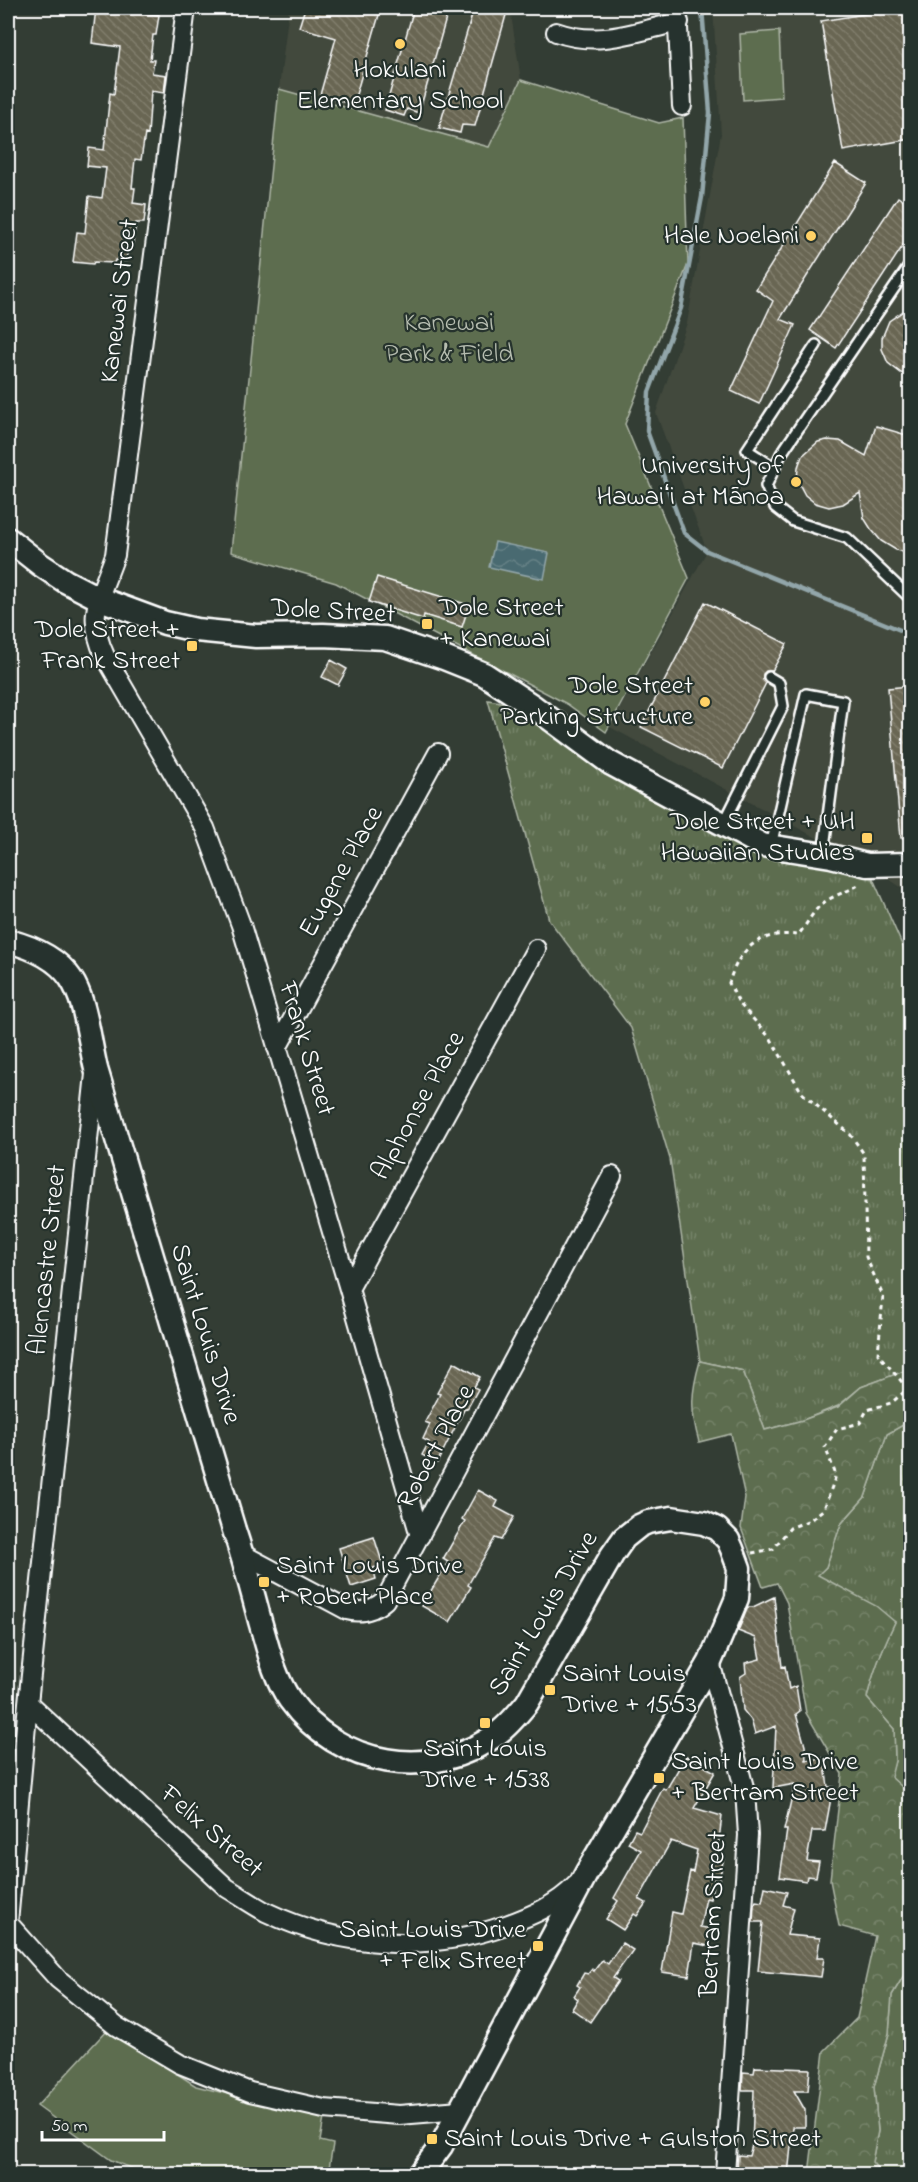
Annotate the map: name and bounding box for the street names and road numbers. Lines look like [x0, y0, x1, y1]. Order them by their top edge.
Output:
street label: Kanewai Street [91, 217, 149, 385]
street label: Dole Street [269, 589, 396, 635]
street label: Eugene Place [290, 798, 395, 945]
street label: Frank Street [267, 976, 345, 1121]
street label: Alphonse Place [362, 1024, 476, 1188]
street label: Alencastre Street [19, 1163, 77, 1357]
street label: Saint Louis Drive [159, 1239, 251, 1430]
street label: Robert Place [388, 1377, 487, 1516]
street label: Saint Louis Drive [479, 1523, 609, 1704]
street label: Felix Street [150, 1775, 271, 1888]
street label: Bertram Street [690, 1830, 738, 1999]

